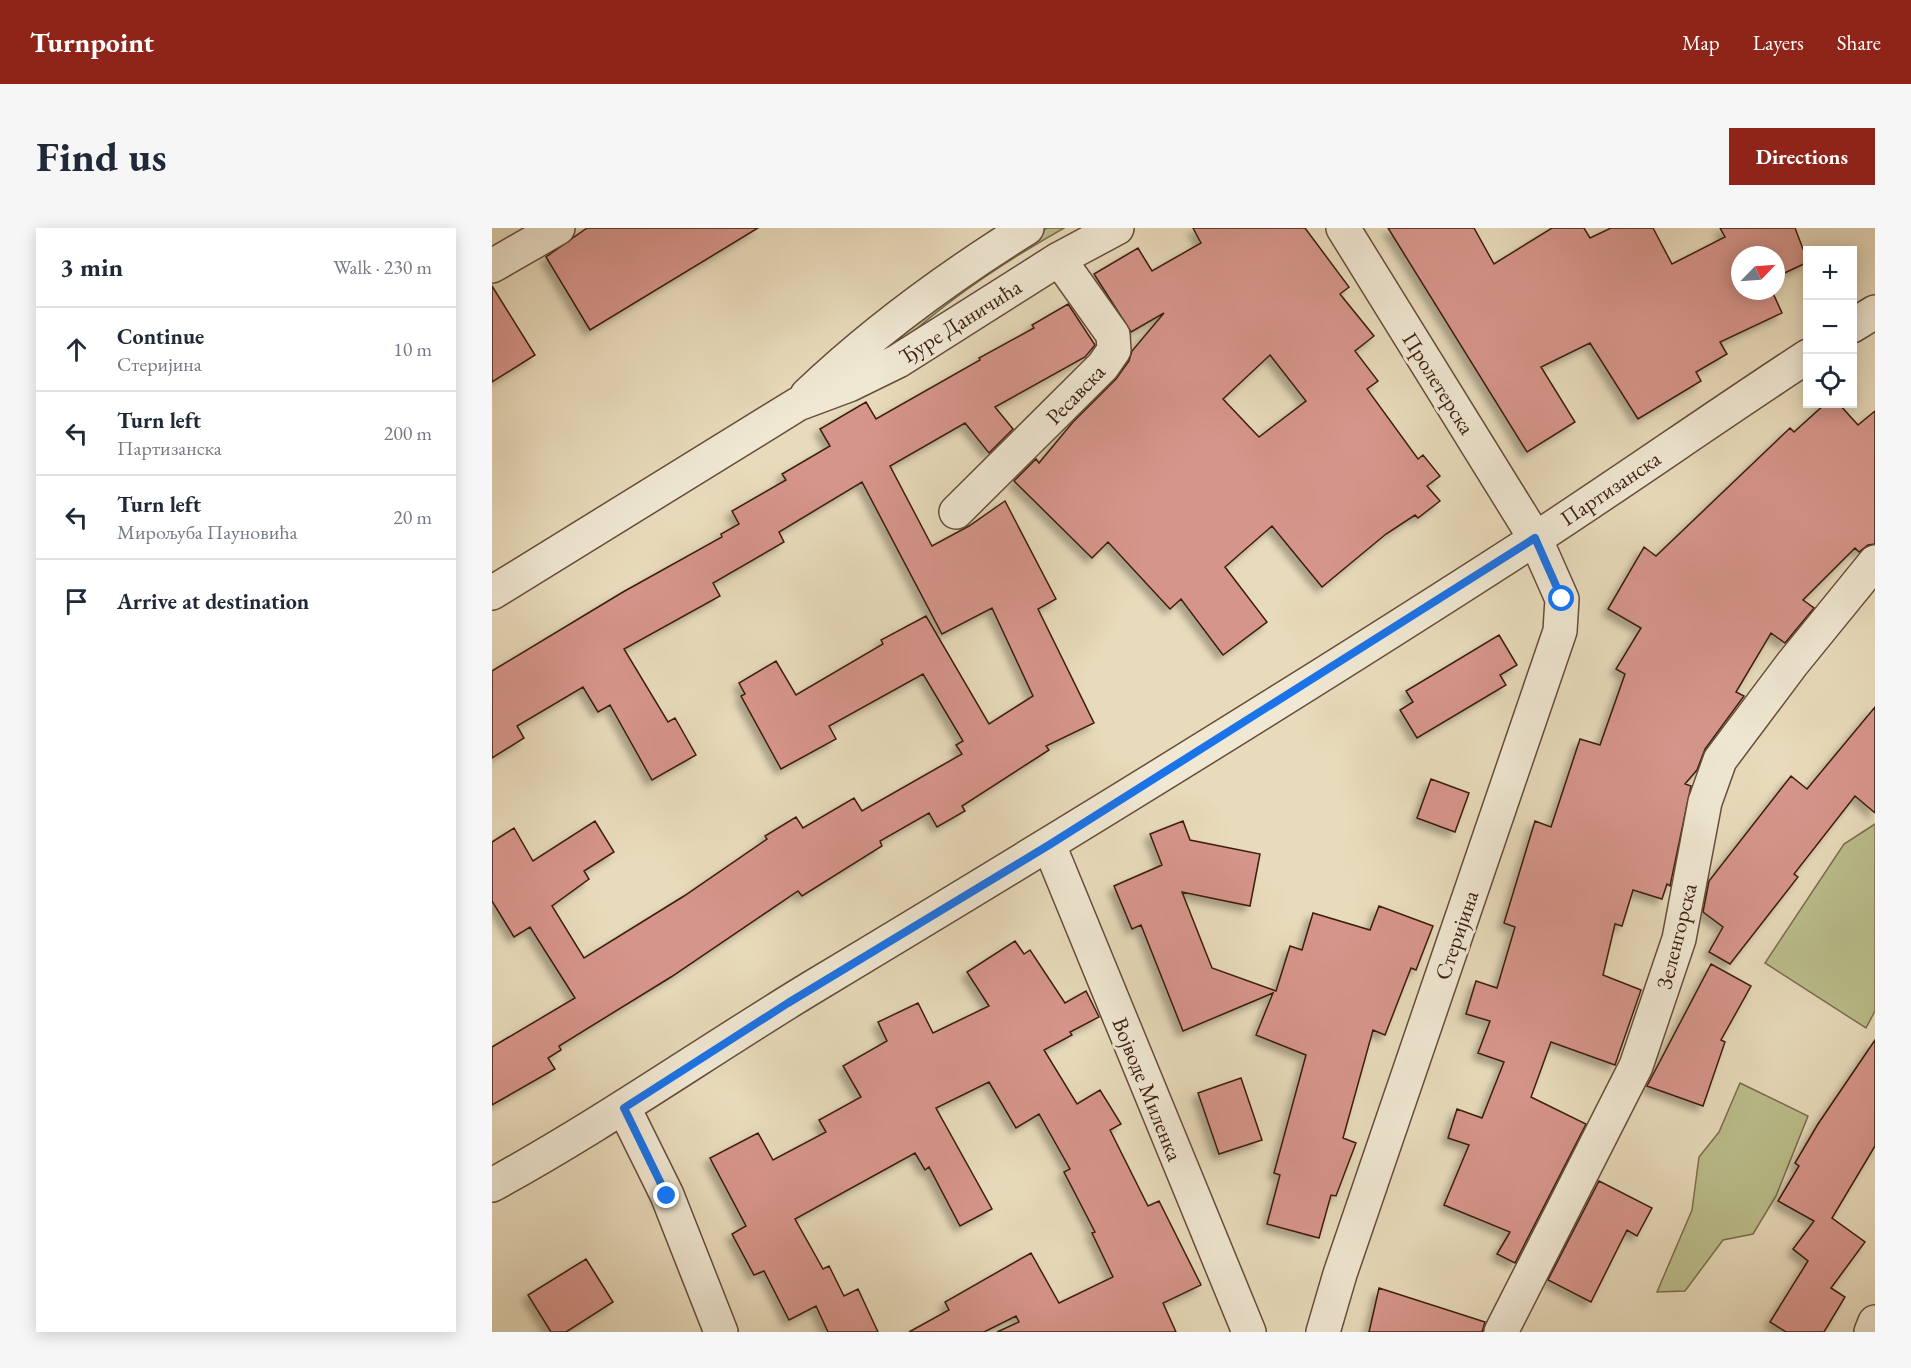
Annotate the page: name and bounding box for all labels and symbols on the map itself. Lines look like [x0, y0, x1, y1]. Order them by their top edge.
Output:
north arrow [1731, 246, 1785, 300]
street label: Ђуре Даничића [894, 272, 1027, 371]
street label: Пролетерска [1396, 327, 1482, 440]
street label: Ресавска [1039, 358, 1112, 431]
street label: Партизанска [1554, 444, 1666, 533]
route start [1548, 585, 1574, 611]
street label: Зеленгорска [1649, 880, 1704, 992]
street label: Стеријина [1428, 886, 1485, 984]
street label: Војводе Миленка [1106, 1013, 1190, 1166]
route end [653, 1182, 679, 1208]

